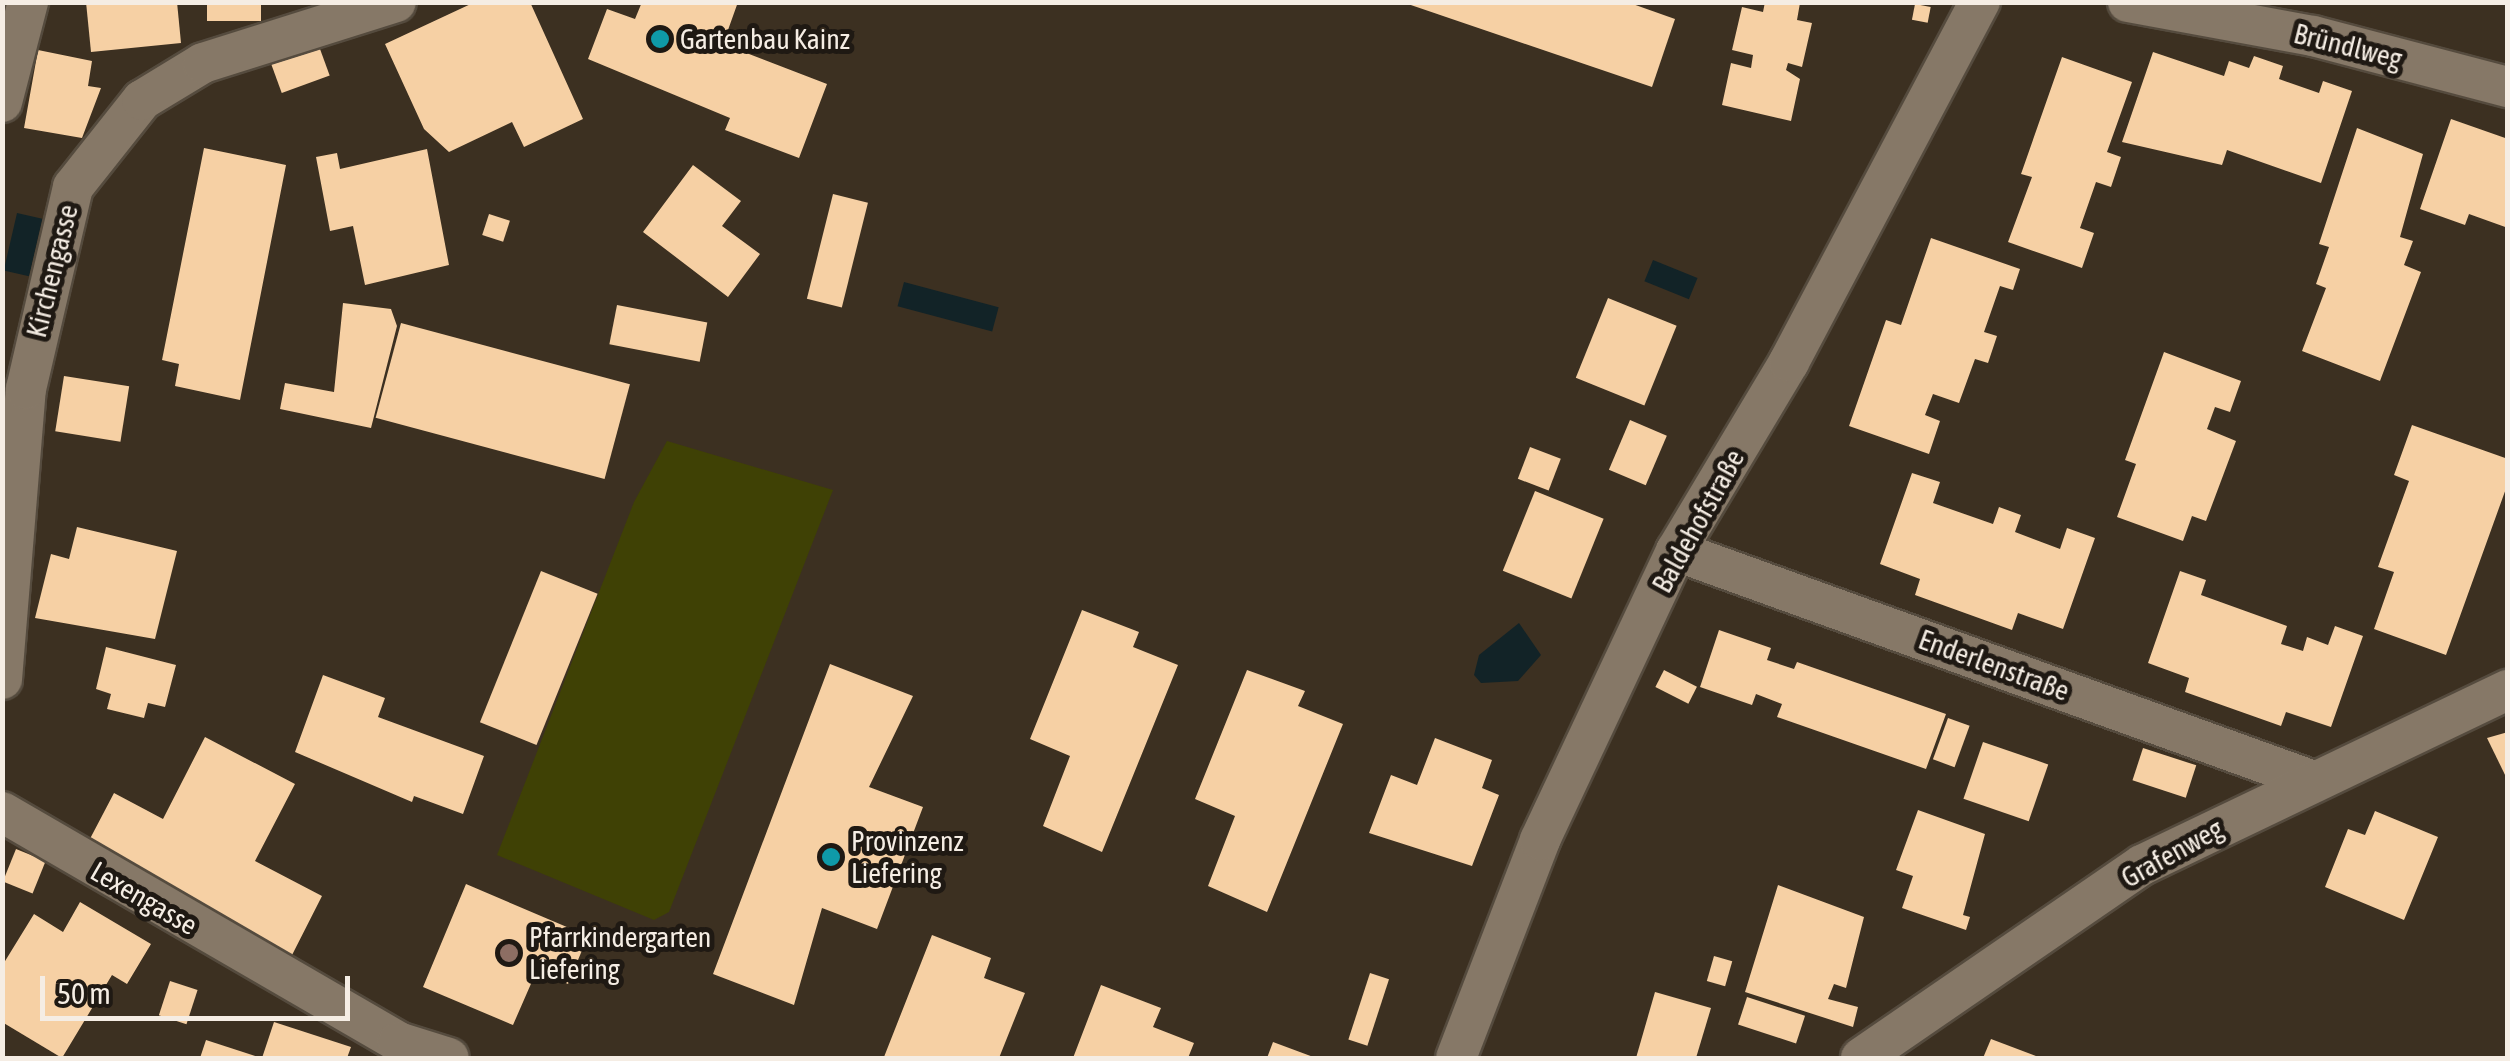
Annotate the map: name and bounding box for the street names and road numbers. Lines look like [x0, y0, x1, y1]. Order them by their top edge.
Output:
street label: Bründlweg [2290, 16, 2406, 76]
street label: Kirchengasse [19, 201, 85, 341]
street label: Baldehofstraße [1645, 444, 1751, 598]
street label: Enderlenstraße [1914, 622, 2074, 708]
street label: Grafenweg [2115, 811, 2229, 895]
street label: Lexengasse [85, 854, 203, 942]

